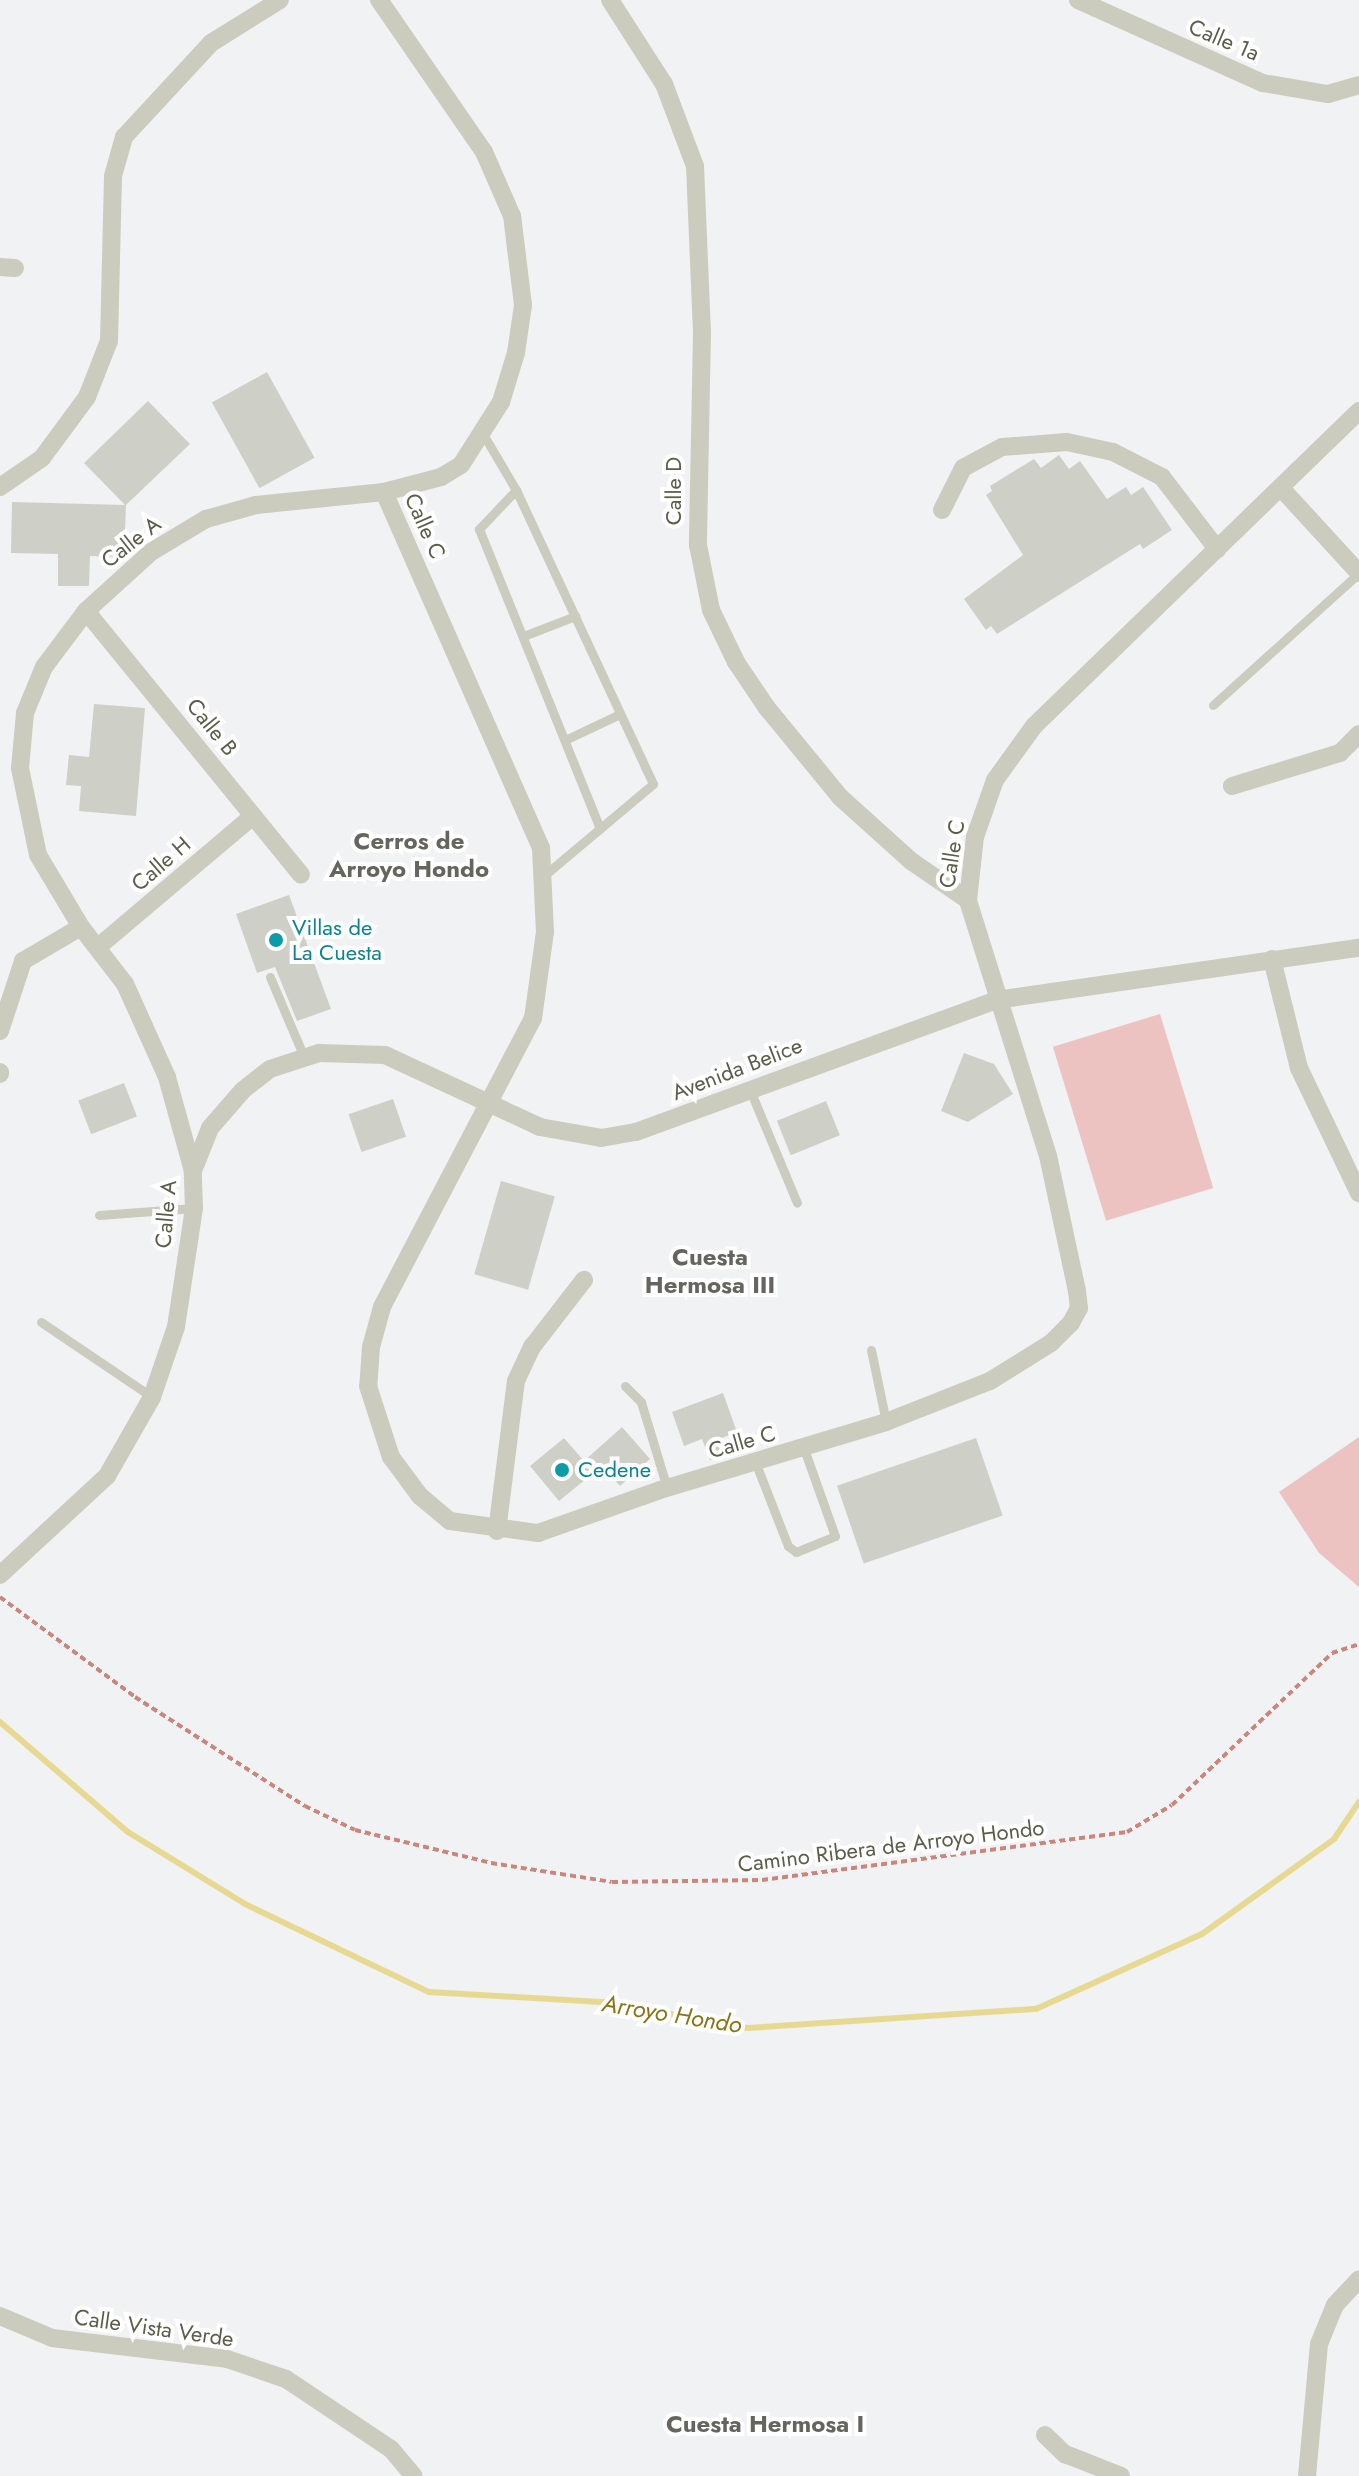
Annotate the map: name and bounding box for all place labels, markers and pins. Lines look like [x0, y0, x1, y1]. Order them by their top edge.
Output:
place label: Villas de La Cuesta [292, 914, 382, 966]
marker: Villas de La Cuesta [267, 931, 285, 949]
place label: Cedene [578, 1457, 651, 1483]
marker: Cedene [553, 1461, 571, 1479]

